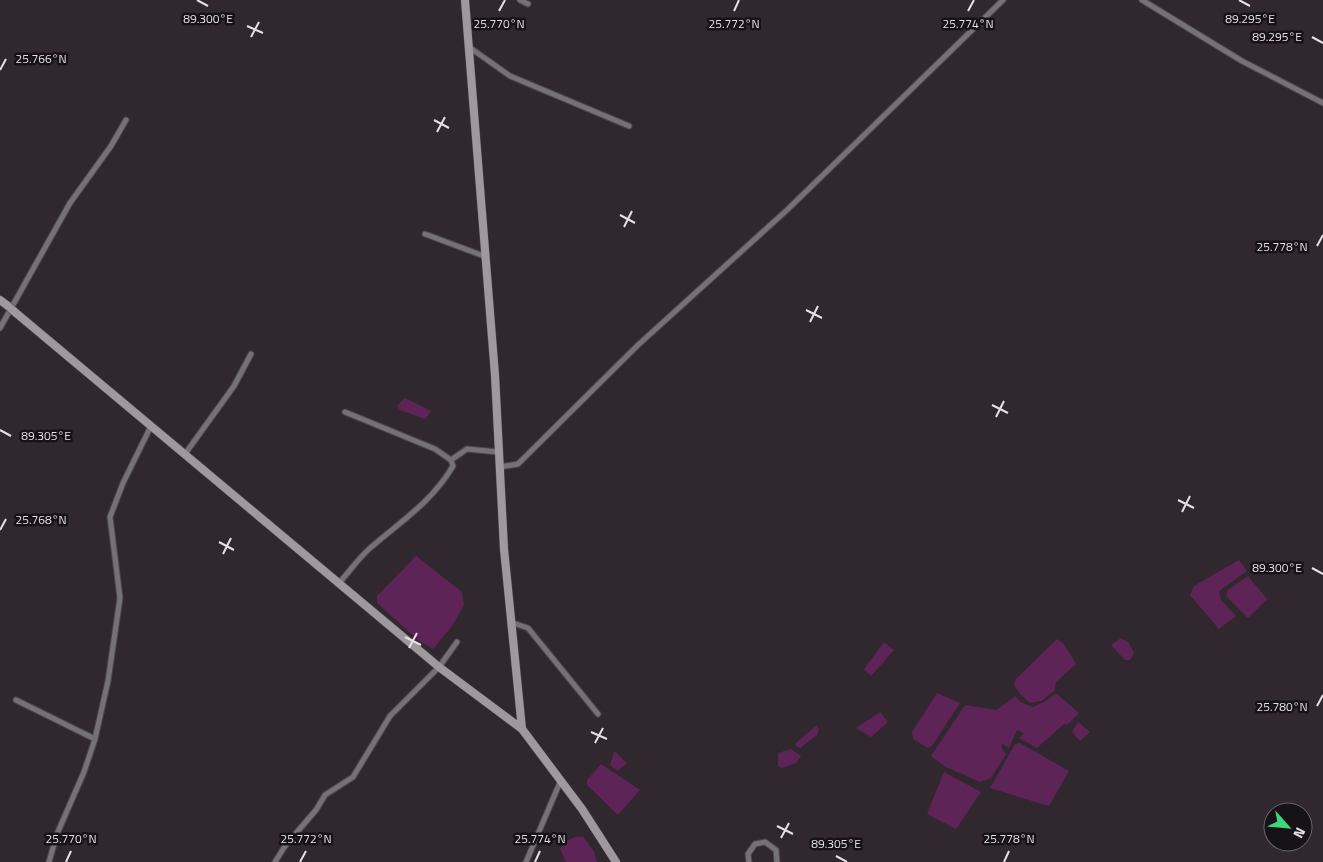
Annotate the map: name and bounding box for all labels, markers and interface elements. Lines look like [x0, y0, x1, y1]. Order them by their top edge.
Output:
text: 89.300°E [183, 9, 233, 28]
text: 89.295°E [1225, 9, 1275, 28]
text: 25.770°N [473, 14, 525, 33]
text: 25.772°N [708, 14, 760, 33]
text: 25.774°N [942, 14, 994, 33]
text: 89.295°E [1252, 27, 1302, 46]
text: 25.766°N [15, 49, 67, 68]
text: 25.778°N [1256, 237, 1308, 256]
text: 89.305°E [21, 426, 71, 445]
text: 25.768°N [15, 510, 67, 529]
text: 89.300°E [1252, 558, 1302, 577]
text: 25.780°N [1256, 697, 1308, 716]
north arrow [1263, 802, 1313, 852]
text: N [1288, 824, 1312, 842]
text: 25.770°N [45, 829, 97, 848]
text: 25.772°N [280, 829, 332, 848]
text: 25.774°N [514, 829, 566, 848]
text: 25.778°N [983, 829, 1035, 848]
text: 89.305°E [811, 834, 861, 853]

